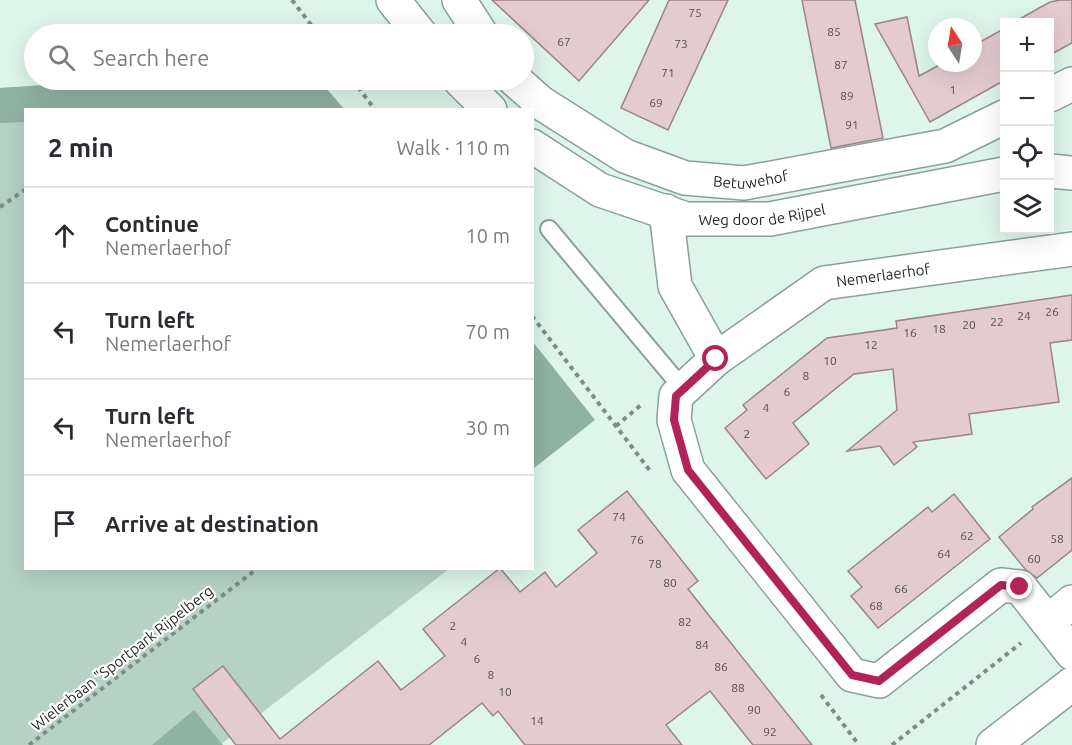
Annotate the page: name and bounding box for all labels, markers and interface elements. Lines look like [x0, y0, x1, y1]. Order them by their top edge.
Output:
house number: 75 [688, 6, 702, 19]
north arrow [928, 18, 982, 72]
map controls [1000, 18, 1054, 234]
button: + [1000, 18, 1054, 72]
search box [24, 24, 534, 90]
house number: 85 [827, 25, 841, 38]
house number: 67 [557, 35, 571, 48]
house number: 73 [674, 37, 688, 50]
icon: search [45, 41, 78, 74]
text: Search here [93, 45, 209, 70]
house number: 87 [834, 58, 848, 71]
house number: 71 [661, 66, 675, 79]
button: − [1000, 72, 1054, 126]
house number: 1 [950, 83, 956, 96]
house number: 89 [840, 89, 854, 102]
house number: 69 [649, 96, 663, 109]
house number: 91 [845, 118, 859, 131]
button: locate [1000, 126, 1054, 180]
text: 2 min [48, 133, 114, 162]
text: Walk · 110 m [397, 136, 510, 159]
street label: Betuwehof [713, 167, 790, 192]
button: layers [1000, 180, 1054, 234]
street label: Weg door de Rijpel [698, 200, 827, 228]
text: Continue [105, 211, 199, 236]
icon: ahead [48, 219, 81, 252]
text: 10 m [466, 224, 510, 247]
text: Nemerlaerhof [105, 236, 231, 259]
street label: Nemerlaerhof [835, 260, 931, 290]
house number: 26 [1045, 305, 1059, 318]
text: Turn left [105, 307, 195, 332]
house number: 24 [1017, 309, 1031, 322]
icon: left [48, 315, 81, 348]
house number: 22 [990, 315, 1004, 328]
house number: 20 [962, 318, 976, 331]
text: 70 m [466, 320, 510, 343]
house number: 18 [932, 322, 946, 335]
house number: 16 [903, 326, 917, 339]
text: Nemerlaerhof [105, 332, 231, 355]
house number: 12 [864, 338, 878, 351]
route start [702, 345, 728, 371]
house number: 10 [823, 354, 837, 367]
house number: 8 [803, 369, 810, 382]
house number: 6 [784, 385, 791, 398]
house number: 4 [763, 401, 770, 414]
text: Turn left [105, 403, 195, 428]
icon: left [48, 411, 81, 444]
text: 30 m [466, 416, 510, 439]
house number: 2 [744, 427, 750, 440]
text: Nemerlaerhof [105, 428, 231, 451]
icon: arrive [48, 507, 81, 540]
house number: 74 [612, 510, 626, 523]
text: Arrive at destination [105, 511, 319, 536]
house number: 62 [960, 529, 974, 542]
house number: 58 [1050, 532, 1064, 545]
house number: 76 [630, 533, 644, 546]
house number: 64 [937, 547, 951, 560]
house number: 60 [1027, 552, 1041, 565]
house number: 78 [648, 557, 662, 570]
route end [1006, 573, 1032, 599]
house number: 80 [663, 576, 677, 589]
street label: Wielerbaan "Sportpark Rijpelberg [28, 582, 216, 734]
house number: 66 [894, 582, 908, 595]
house number: 68 [869, 599, 883, 612]
house number: 82 [678, 615, 692, 628]
house number: 2 [450, 619, 456, 632]
house number: 4 [461, 635, 468, 648]
house number: 84 [695, 638, 709, 651]
house number: 6 [474, 652, 481, 665]
house number: 86 [714, 660, 728, 673]
house number: 8 [488, 668, 495, 681]
house number: 88 [731, 681, 745, 694]
house number: 10 [498, 685, 512, 698]
house number: 90 [747, 703, 761, 716]
house number: 14 [530, 714, 544, 727]
house number: 92 [763, 725, 777, 738]

